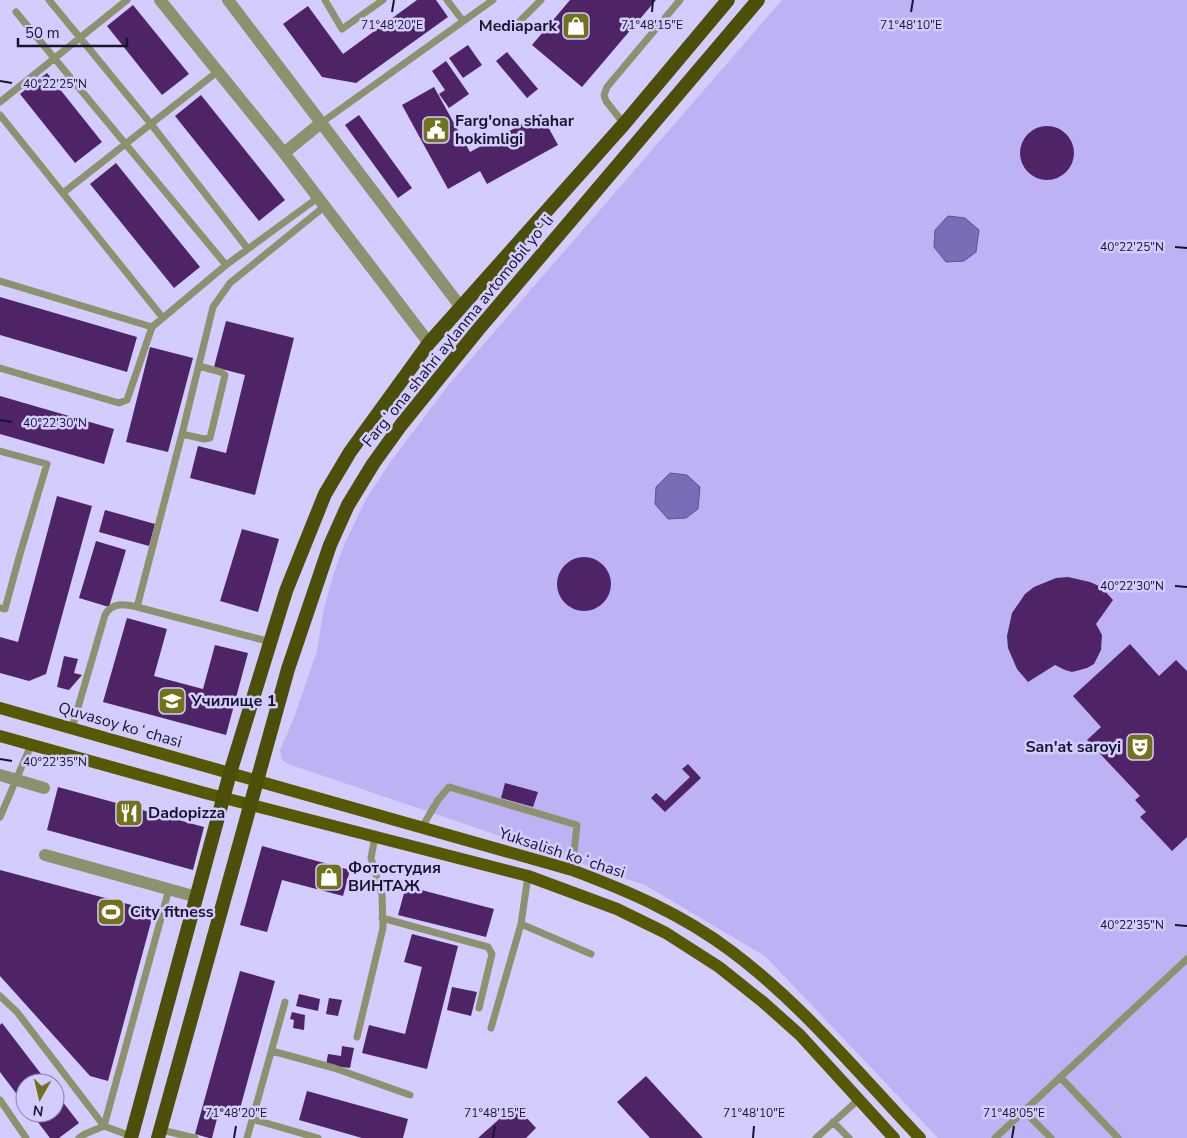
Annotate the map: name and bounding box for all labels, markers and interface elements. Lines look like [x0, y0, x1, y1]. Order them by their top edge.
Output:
shop icon: Mediapark [561, 11, 591, 41]
scale bar [18, 15, 126, 47]
place label: Mediapark [479, 15, 557, 37]
text: 71°48'20"E [361, 17, 423, 33]
text: 71°48'15"E [621, 17, 683, 33]
text: 71°48'10"E [880, 17, 942, 33]
text: 50 m [25, 23, 60, 43]
text: 40°22'25"N [23, 76, 87, 92]
place label: Farg'ona shahar hokimligi [455, 110, 575, 150]
public building icon: Farg'ona shahar hokimligi [421, 115, 451, 145]
street label: Fargʻona shahri aylanma avtomobil yoʻli [357, 210, 559, 452]
text: 40°22'25"N [1100, 239, 1164, 255]
text: 40°22'30"N [23, 415, 87, 431]
text: 40°22'30"N [1100, 578, 1164, 594]
school or university icon: Училище 1 [157, 686, 187, 716]
place label: Училище 1 [190, 690, 276, 712]
street label: Quvasoy koʻchasi [56, 697, 184, 753]
theatre icon: San'at saroyi [1125, 732, 1155, 762]
place label: San'at saroyi [1025, 736, 1121, 758]
text: 40°22'35"N [23, 754, 87, 770]
restaurant icon: Dadopizza [114, 798, 144, 828]
place label: Dadopizza [148, 802, 225, 824]
street label: Yuksalish koʻchasi [495, 822, 628, 884]
place label: Фотостудия ВИНТАЖ [348, 857, 441, 897]
shop icon: Фотостудия ВИНТАЖ [314, 862, 344, 892]
sports icon: City fitness [96, 897, 126, 927]
place label: City fitness [130, 901, 214, 923]
text: 40°22'35"N [1100, 917, 1164, 933]
north arrow [15, 1073, 65, 1123]
text: N [32, 1100, 45, 1121]
text: 71°48'20"E [205, 1105, 267, 1121]
text: 71°48'15"E [464, 1105, 526, 1121]
text: 71°48'10"E [723, 1105, 785, 1121]
text: 71°48'05"E [983, 1105, 1045, 1121]

